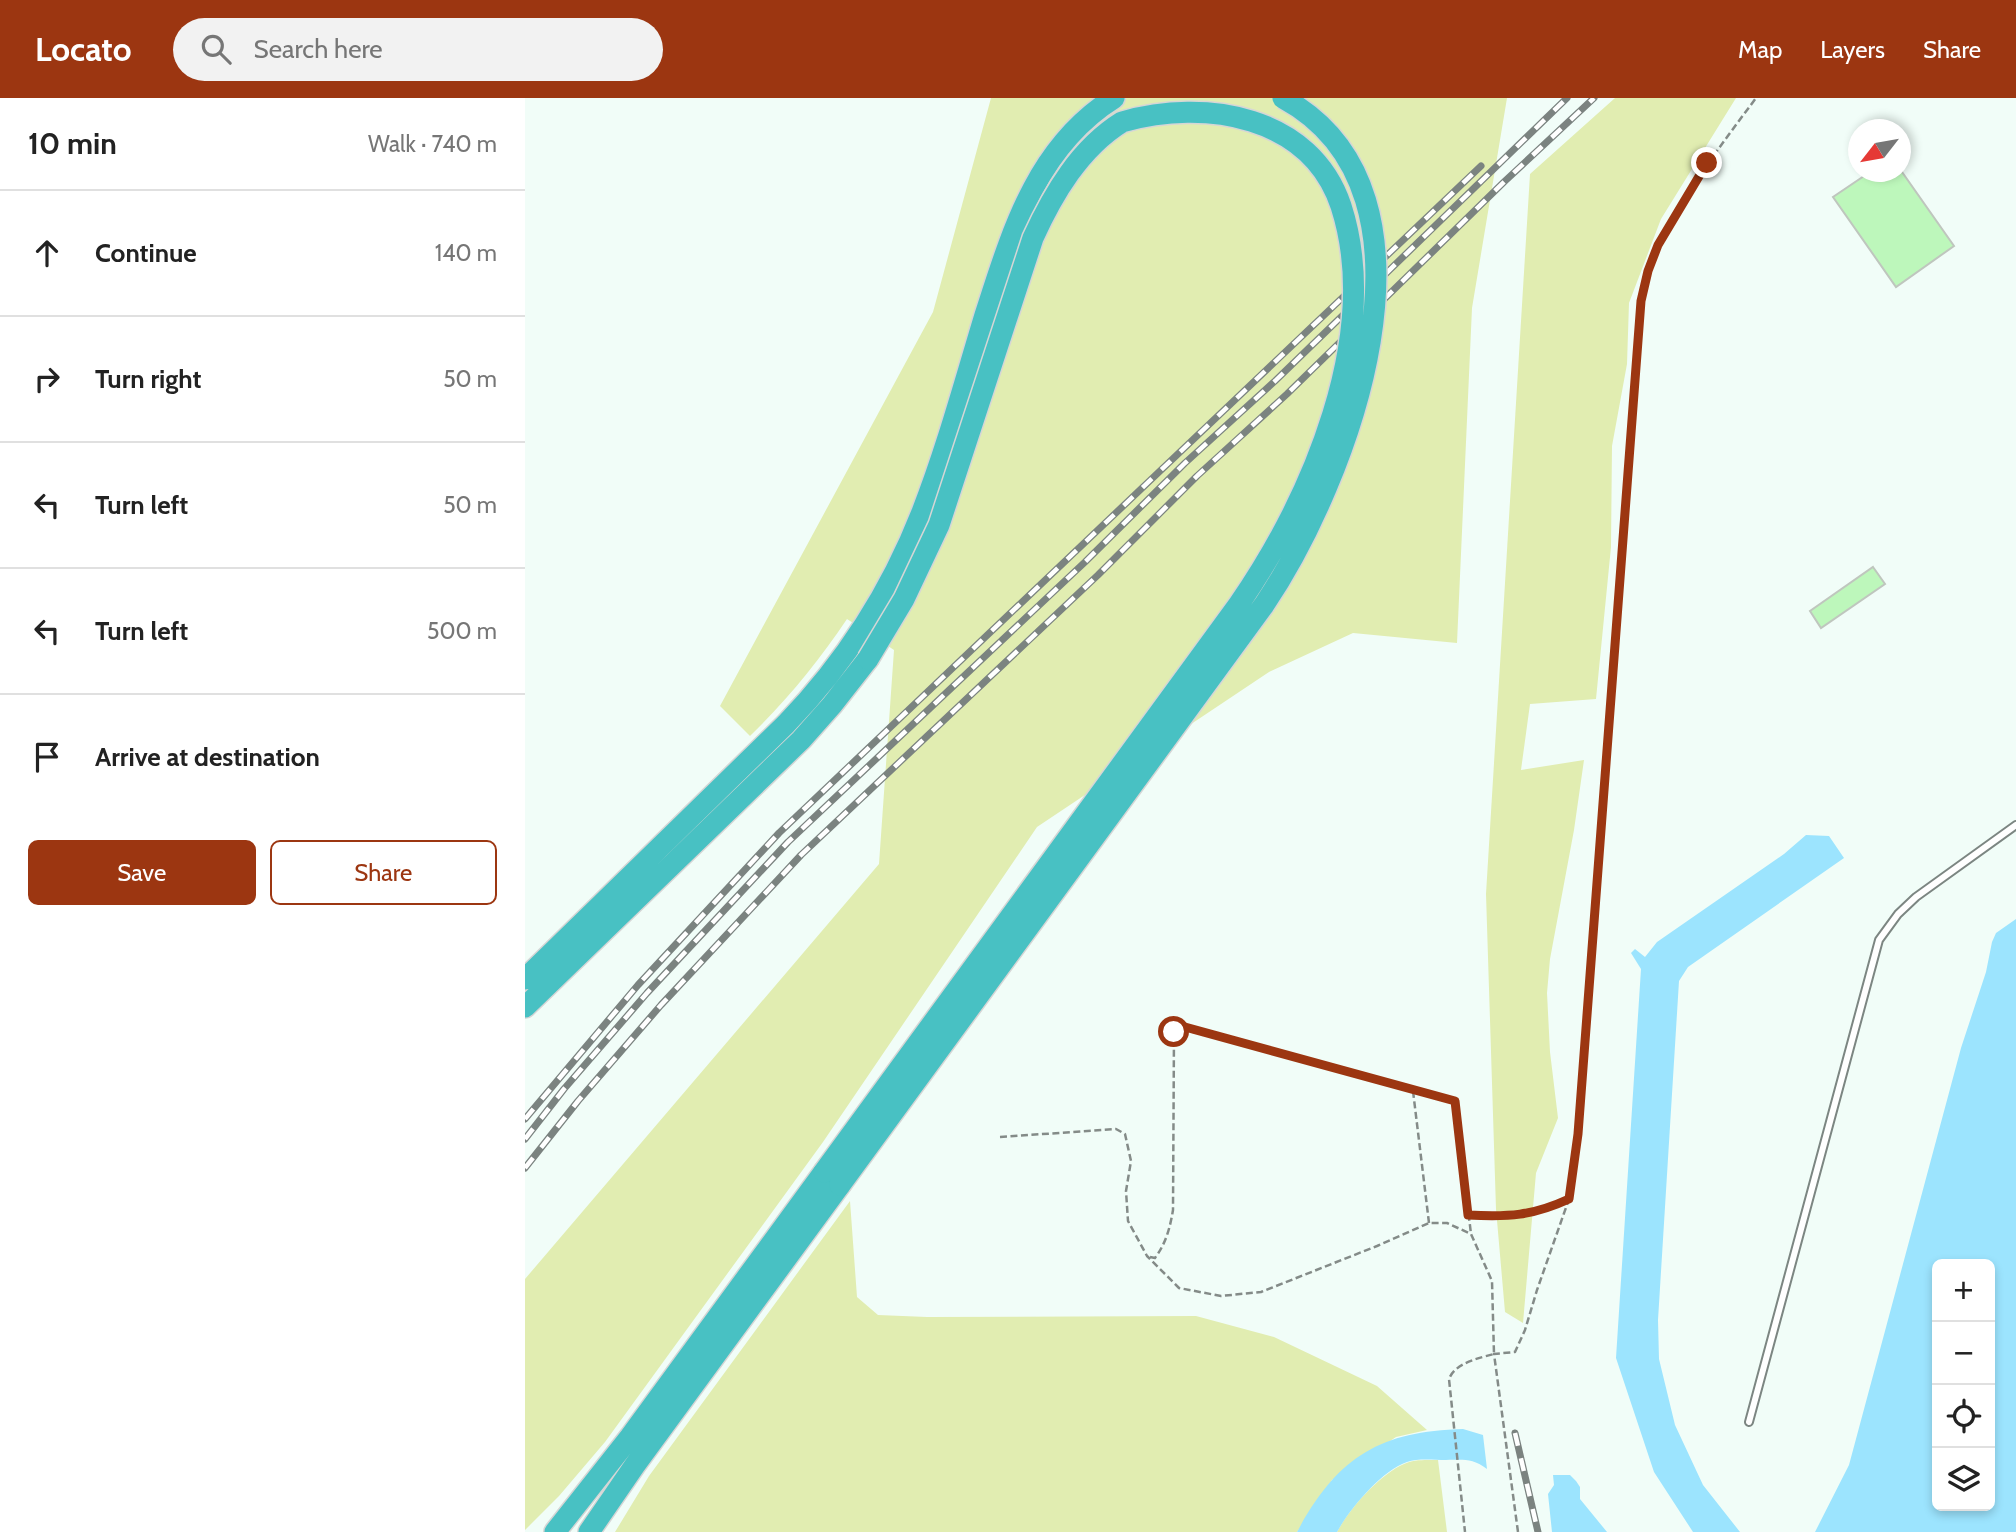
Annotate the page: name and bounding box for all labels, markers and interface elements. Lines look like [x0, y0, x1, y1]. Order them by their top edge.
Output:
search box [173, 18, 663, 81]
text: Locato [35, 29, 131, 69]
icon: search [197, 30, 235, 68]
text: Search here [253, 33, 383, 65]
text: Map [1738, 35, 1782, 64]
text: Layers [1820, 35, 1885, 64]
text: Share [1923, 35, 1981, 64]
north arrow [1848, 119, 1911, 182]
text: 10 min [28, 125, 117, 162]
text: Walk · 740 m [368, 130, 497, 158]
route end [1691, 147, 1722, 178]
icon: ahead [28, 234, 66, 272]
text: Continue [95, 237, 197, 269]
text: 140 m [435, 239, 497, 267]
icon: right [28, 360, 66, 398]
text: Turn right [95, 363, 201, 395]
text: 50 m [443, 365, 497, 393]
icon: left [28, 486, 66, 524]
text: Turn left [95, 489, 188, 521]
text: 50 m [443, 491, 497, 519]
icon: left [28, 612, 66, 650]
text: Turn left [95, 615, 188, 647]
text: 500 m [427, 617, 497, 645]
icon: arrive [28, 738, 66, 776]
text: Arrive at destination [95, 741, 320, 773]
button: Save [28, 840, 256, 905]
button: Share [270, 840, 497, 905]
route start [1158, 1016, 1189, 1047]
map controls [1932, 1259, 1995, 1511]
button: + [1932, 1259, 1995, 1322]
button: − [1932, 1322, 1995, 1385]
button: locate [1932, 1385, 1995, 1448]
button: layers [1932, 1448, 1995, 1511]

